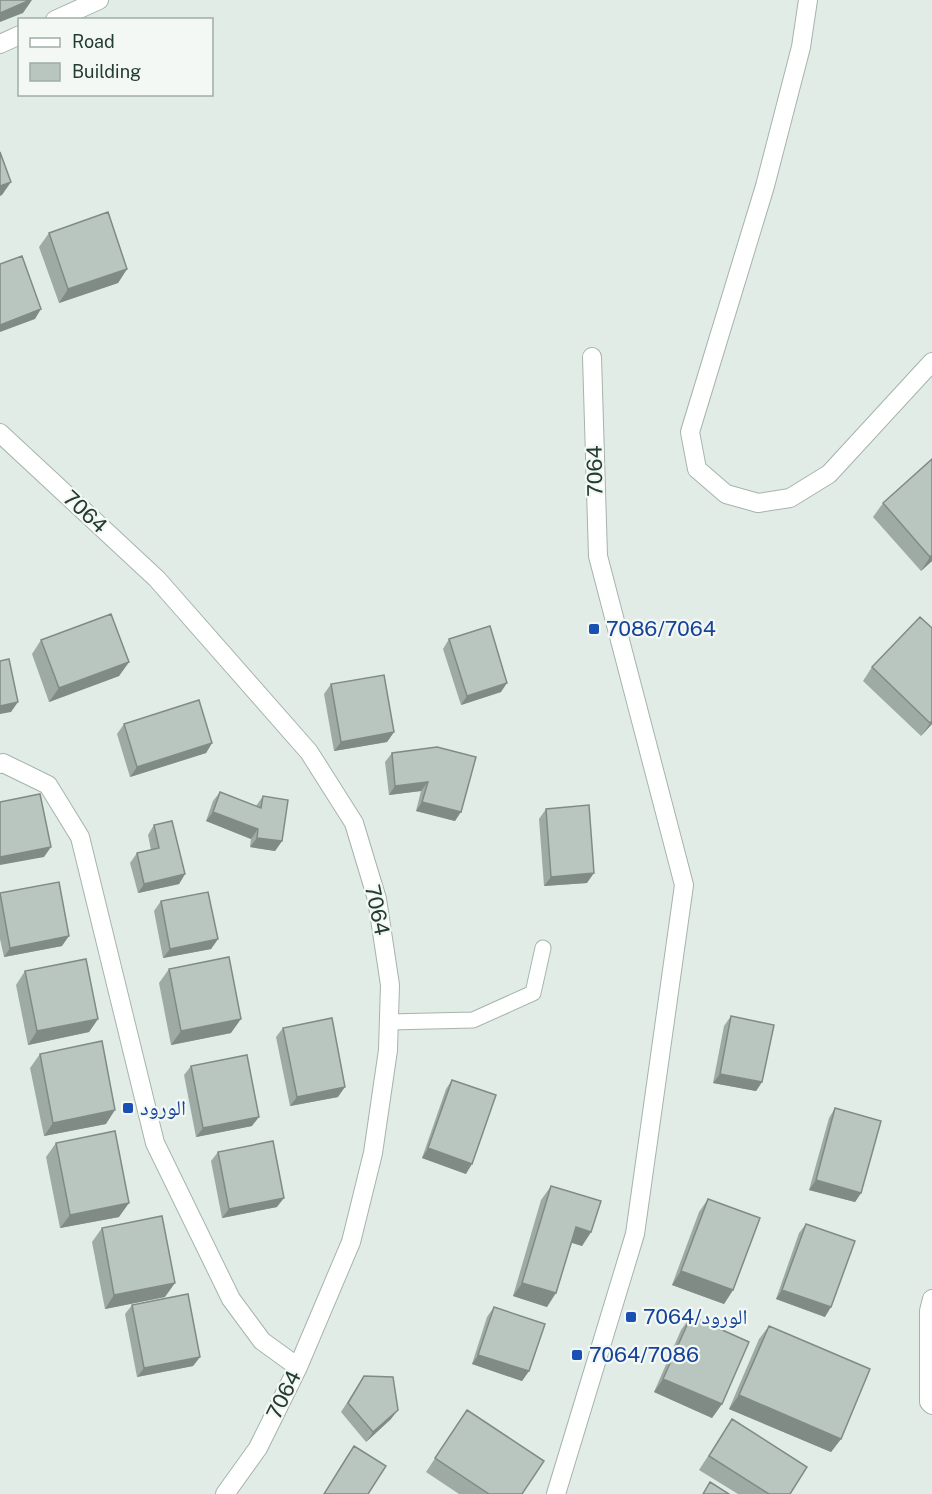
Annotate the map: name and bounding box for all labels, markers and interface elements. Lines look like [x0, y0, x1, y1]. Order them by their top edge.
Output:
legend [18, 18, 213, 96]
text: Road [72, 31, 115, 52]
text: Building [72, 61, 141, 82]
street label: 7064 [582, 445, 607, 497]
street label: 7064 [58, 485, 113, 538]
place label: 7086/7064 [606, 616, 716, 641]
marker: 7086/7064 [587, 622, 601, 636]
street label: 7064 [360, 882, 395, 938]
place label: الورود [140, 1095, 186, 1120]
marker: الورود [121, 1101, 135, 1115]
place label: الورود/7064 [643, 1304, 747, 1329]
marker: الورود/7064 [624, 1310, 638, 1324]
place label: 7064/7086 [589, 1342, 699, 1367]
marker: 7064/7086 [570, 1348, 584, 1362]
street label: 7064 [261, 1366, 306, 1423]

